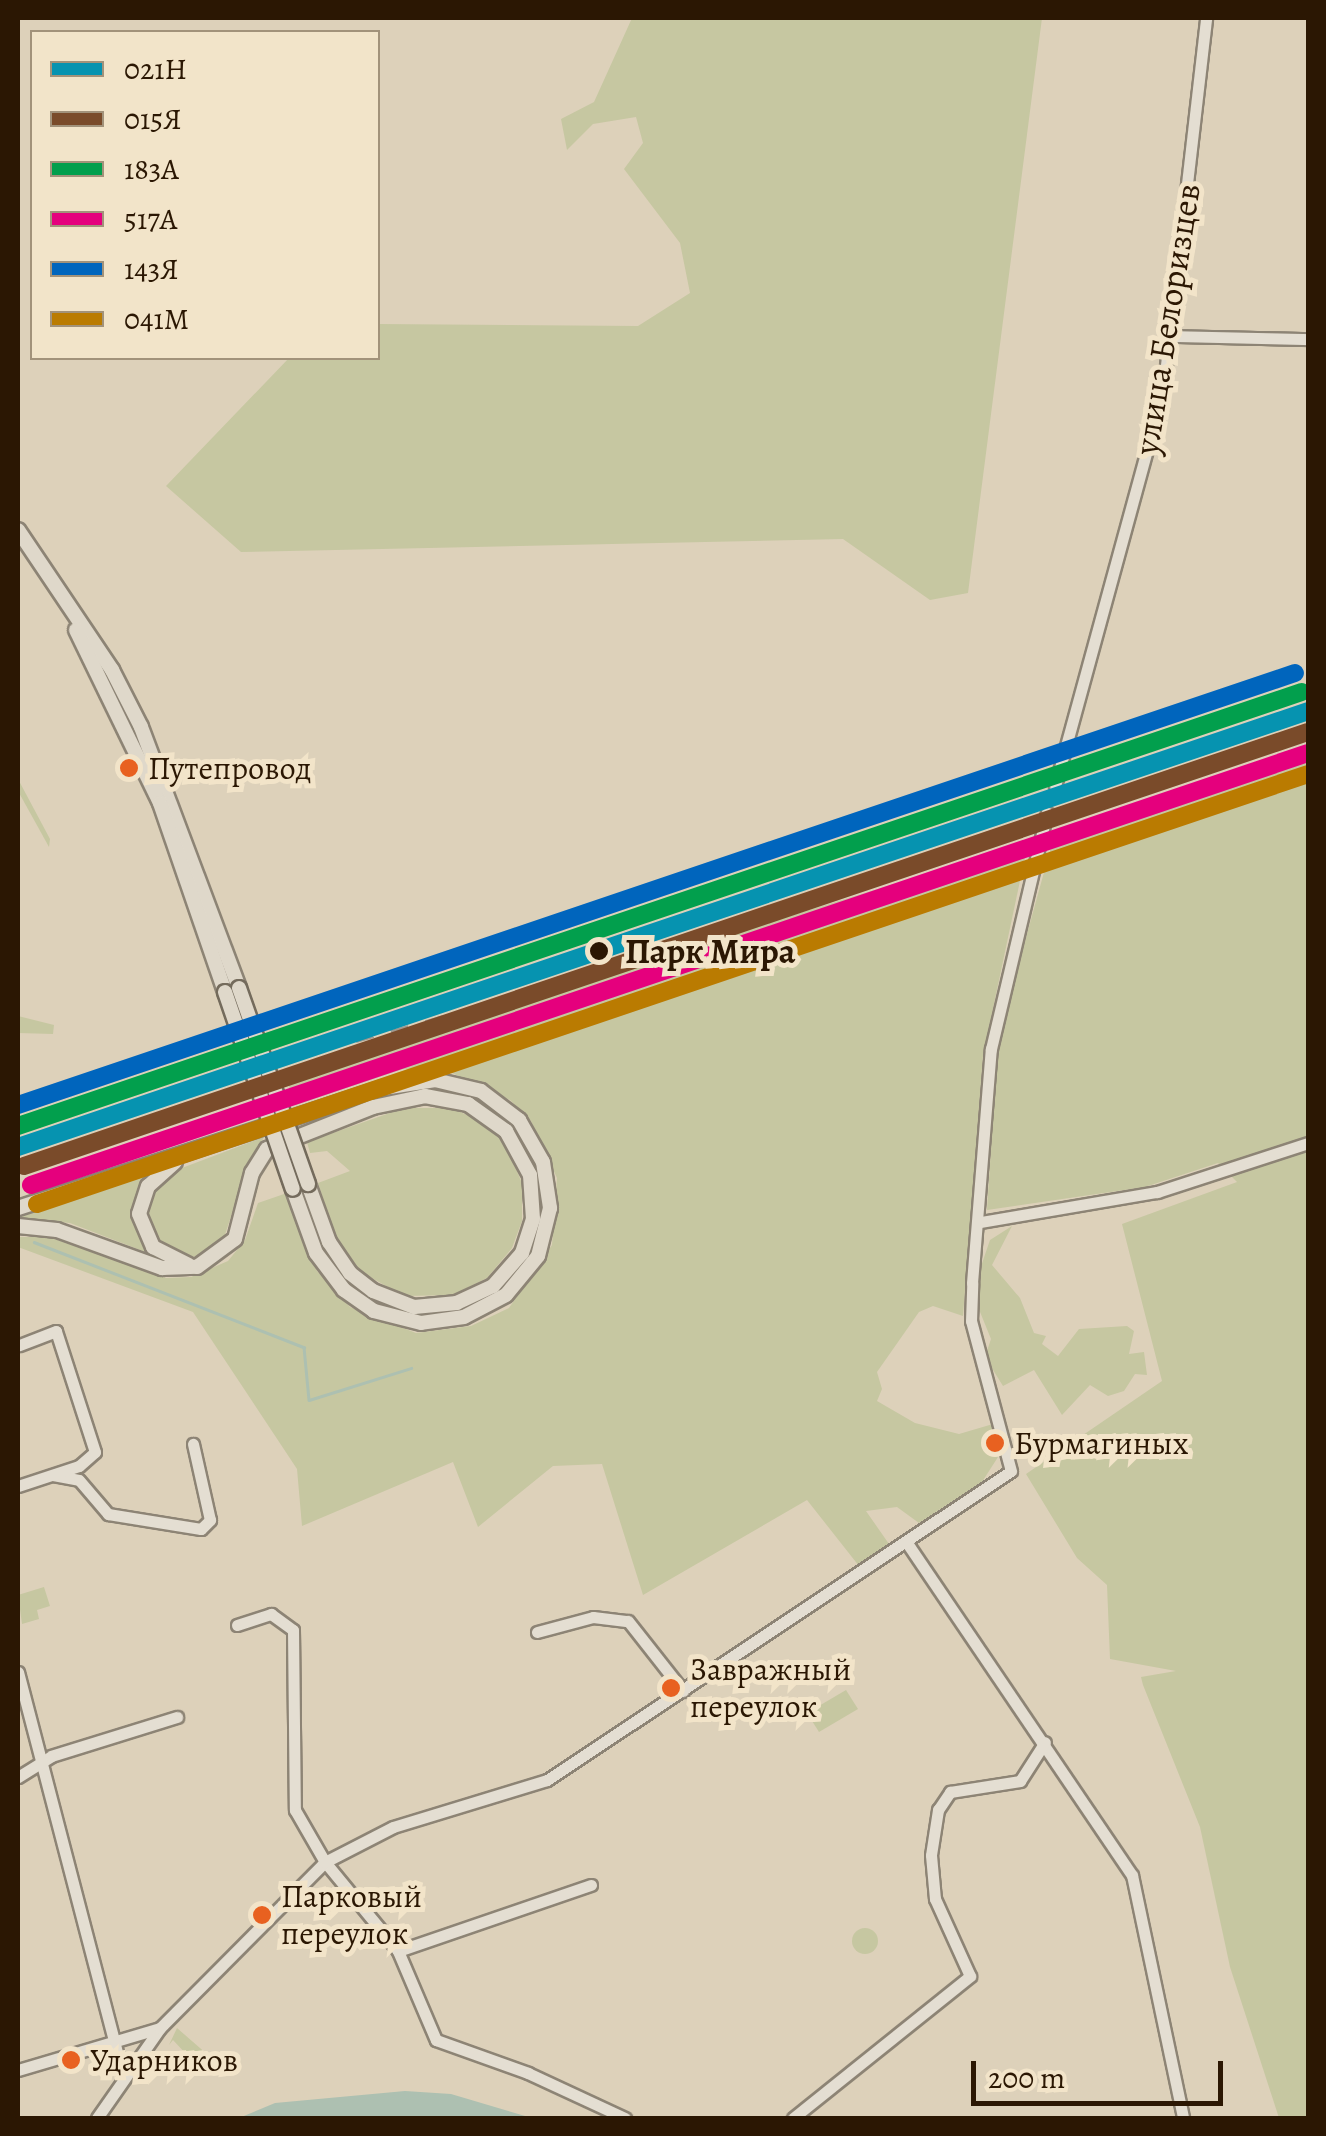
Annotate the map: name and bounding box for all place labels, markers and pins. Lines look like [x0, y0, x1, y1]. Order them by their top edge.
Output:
place label: Путепровод [148, 749, 311, 787]
marker: Путепровод [119, 758, 139, 778]
place label: Парк Мира [625, 930, 795, 972]
marker: Парк Мира [582, 934, 616, 968]
place label: Бурмагиных [1014, 1424, 1188, 1462]
marker: Бурмагиных [985, 1433, 1005, 1453]
place label: Завражный переулок [690, 1651, 851, 1726]
marker: Завражный переулок [661, 1678, 681, 1698]
place label: Парковый переулок [281, 1878, 422, 1953]
marker: Парковый переулок [252, 1905, 272, 1925]
place label: Ударников [90, 2041, 238, 2079]
marker: Ударников [61, 2050, 81, 2070]

